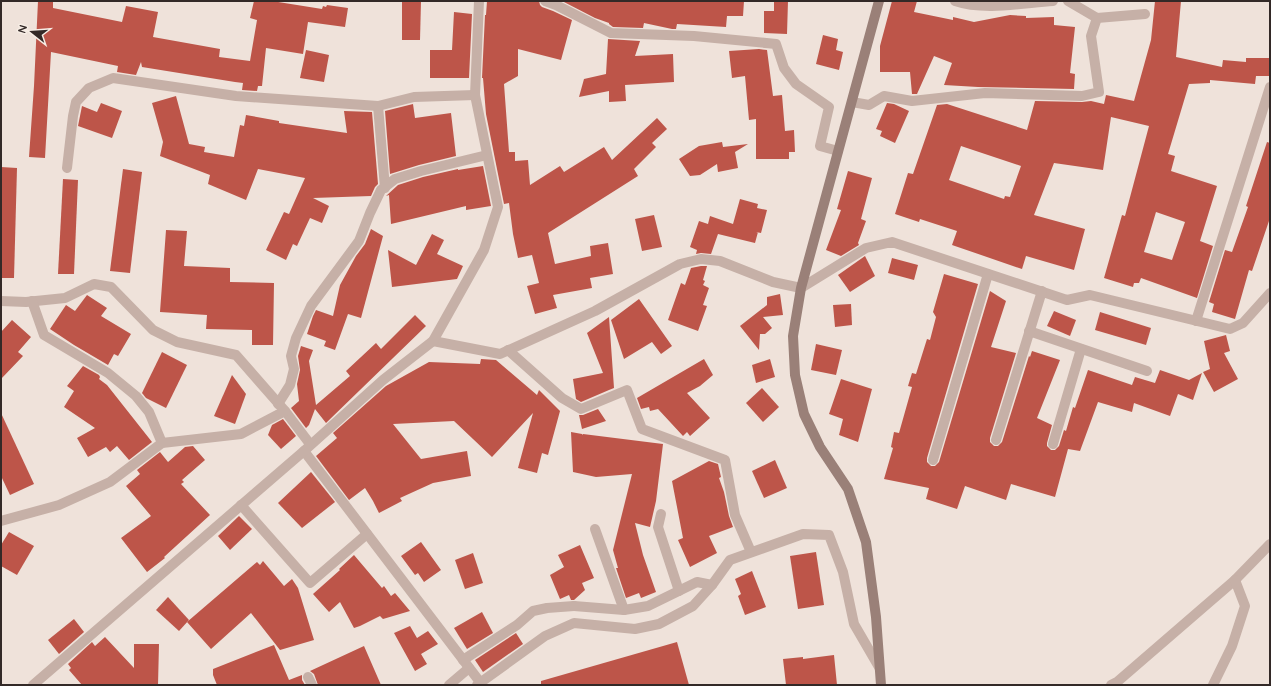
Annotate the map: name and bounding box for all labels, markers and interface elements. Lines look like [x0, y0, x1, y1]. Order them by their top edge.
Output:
north arrow [12, 12, 52, 52]
text: N [15, 23, 30, 35]

